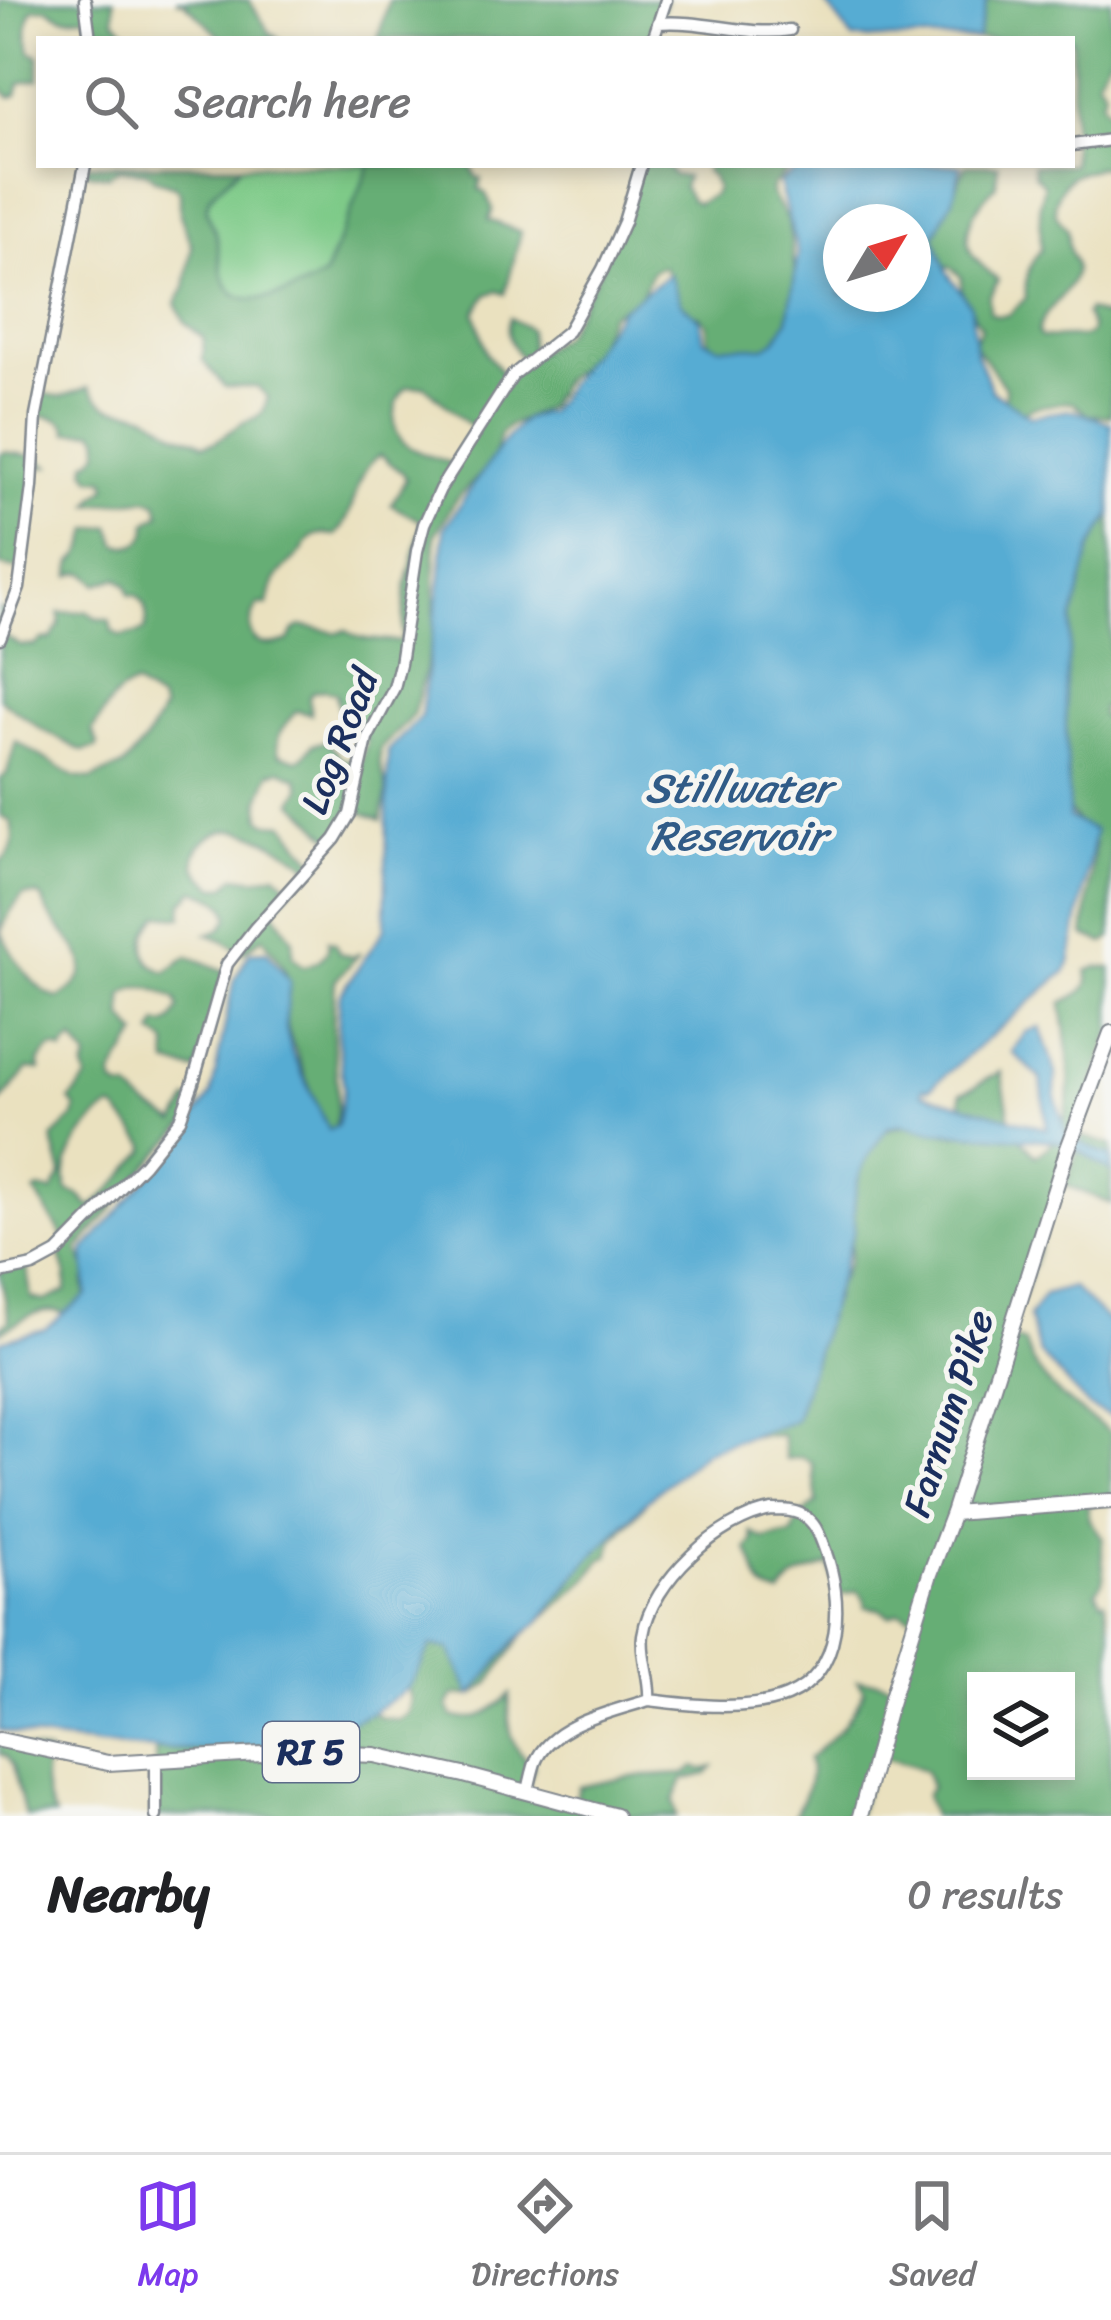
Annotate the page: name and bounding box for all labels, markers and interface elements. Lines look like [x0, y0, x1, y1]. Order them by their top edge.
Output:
search box [36, 36, 1075, 168]
text: Search here [174, 62, 411, 142]
icon: search [78, 69, 144, 135]
north arrow [823, 204, 931, 312]
street label: Log Road [280, 656, 399, 824]
water label: Stillwater Reservoir [645, 751, 838, 873]
street label: Farnum Pike [882, 1301, 1014, 1525]
map controls [967, 1672, 1075, 1780]
button: layers [967, 1672, 1075, 1780]
road number: RI 5 [263, 1722, 359, 1782]
text: Nearby [48, 1849, 209, 1939]
text: 0 results [907, 1860, 1063, 1929]
tab: Map [135, 2173, 201, 2303]
tab: Directions [471, 2173, 619, 2303]
tab: Saved [889, 2173, 976, 2303]

